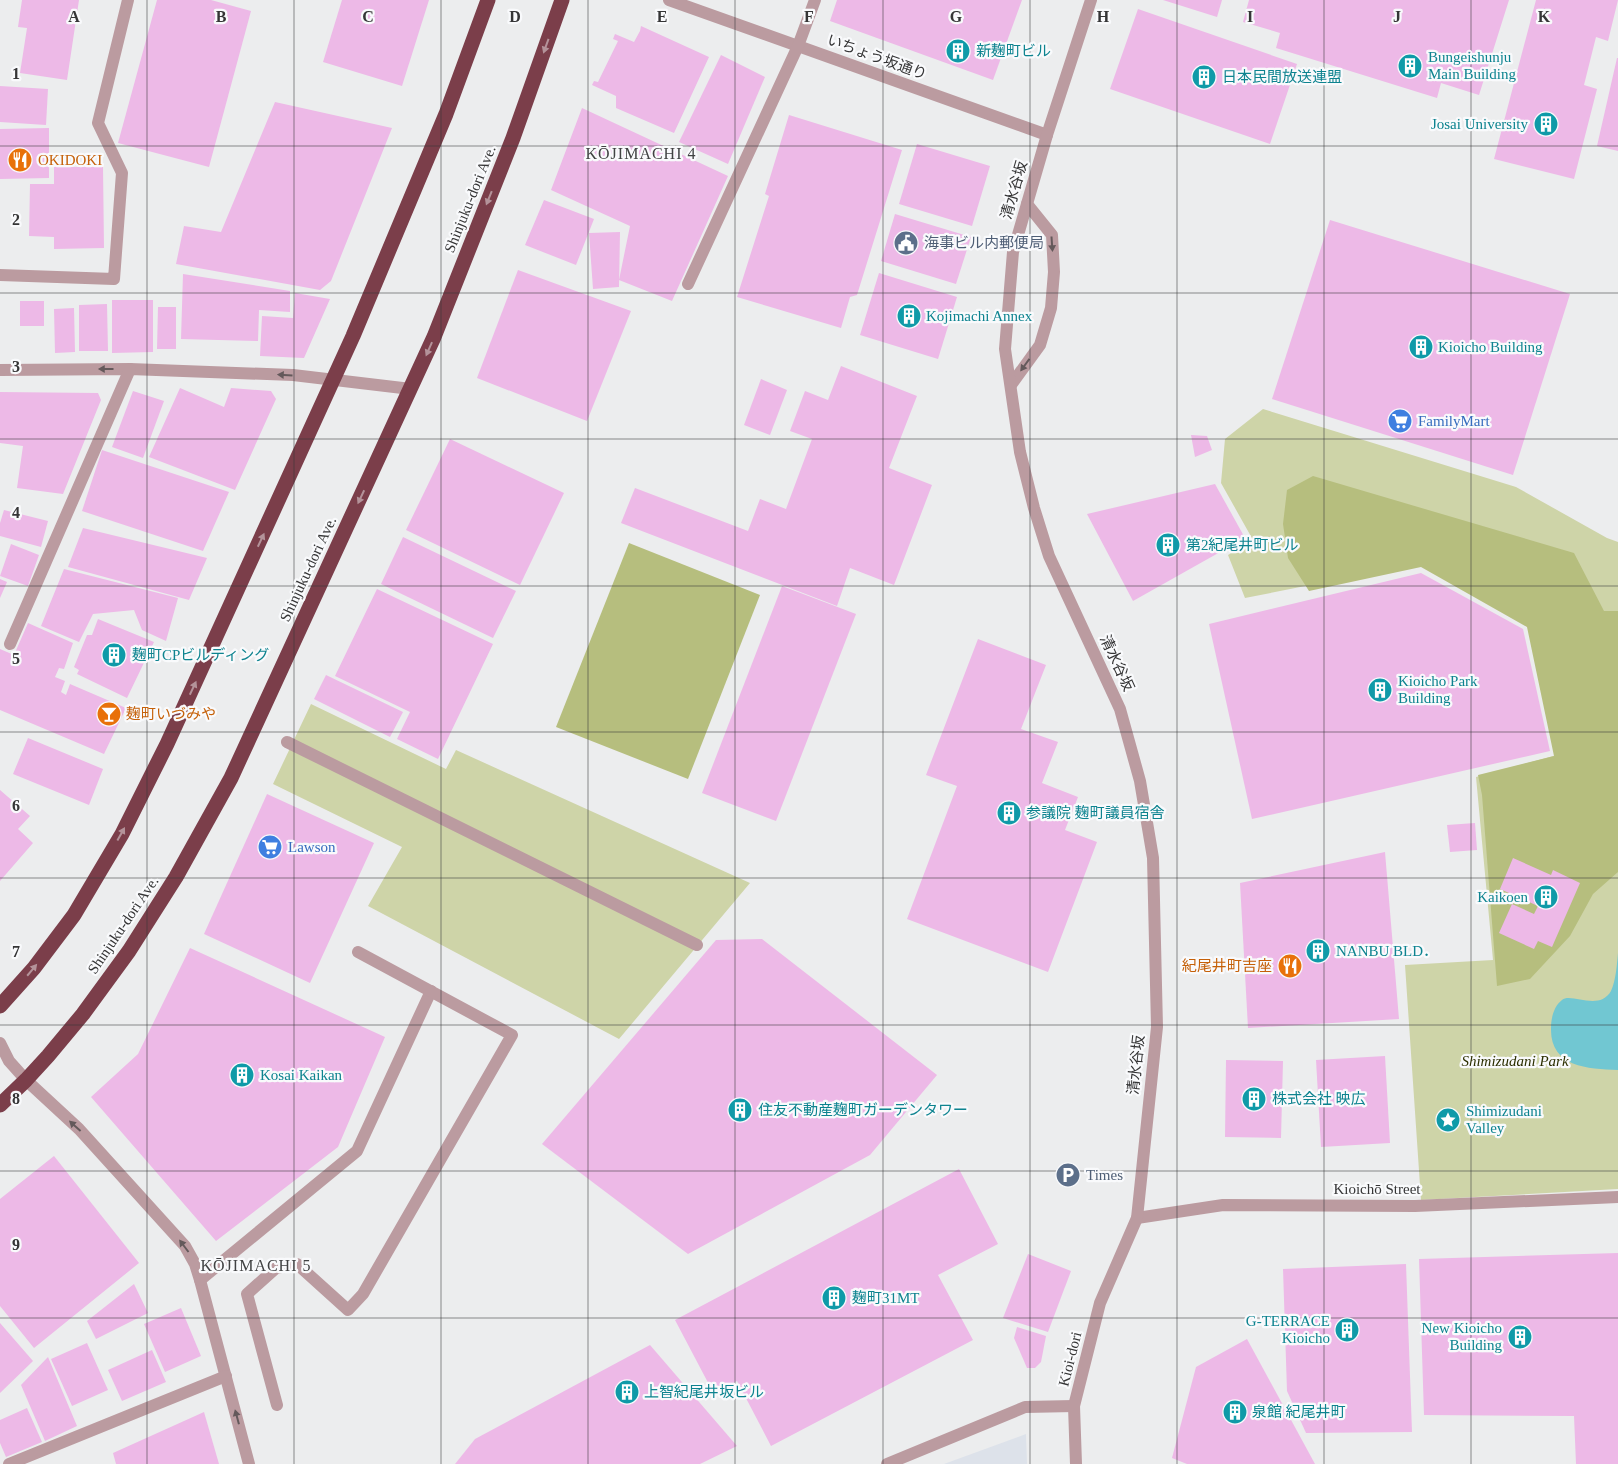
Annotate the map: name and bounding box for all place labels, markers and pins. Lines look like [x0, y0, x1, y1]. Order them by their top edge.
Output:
building icon: 新麹町ビル [945, 38, 971, 64]
place label: 新麹町ビル [976, 43, 1051, 59]
place label: Bungeishunju Main Building [1428, 49, 1516, 82]
building icon: Bungeishunju Main Building [1397, 53, 1423, 79]
building icon: 日本民間放送連盟 [1191, 64, 1217, 90]
place label: 日本民間放送連盟 [1222, 68, 1342, 85]
building icon: Josai University [1533, 111, 1559, 137]
place label: Josai University [1431, 116, 1528, 132]
restaurant icon: OKIDOKI [7, 147, 33, 173]
place label: OKIDOKI [38, 152, 102, 168]
public building icon: 海事ビル内郵便局 [893, 230, 919, 256]
place label: 海事ビル内郵便局 [924, 235, 1044, 251]
building icon: Kojimachi Annex [896, 303, 922, 329]
place label: Kojimachi Annex [926, 308, 1033, 324]
building icon: Kioicho Building [1408, 334, 1434, 360]
place label: Kioicho Building [1438, 339, 1543, 355]
supermarket icon: FamilyMart [1387, 408, 1413, 434]
place label: FamilyMart [1418, 413, 1490, 429]
building icon: 第2紀尾井町ビル [1155, 532, 1181, 558]
place label: 第2紀尾井町ビル [1186, 536, 1299, 553]
building icon: 麹町CPビルディング [101, 642, 127, 668]
place label: 麹町CPビルディング [132, 647, 269, 663]
place label: Kioicho Park Building [1398, 673, 1478, 706]
building icon: Kioicho Park Building [1367, 677, 1393, 703]
bar icon: 麹町いづみや [96, 701, 122, 727]
place label: 麹町いづみや [126, 706, 216, 722]
building icon: 参議院 麹町議員宿舎 [996, 800, 1022, 826]
place label: 参議院 麹町議員宿舎 [1026, 805, 1165, 821]
supermarket icon: Lawson [257, 834, 283, 860]
place label: Lawson [288, 839, 336, 855]
building icon: Kaikoen [1533, 884, 1559, 910]
place label: Kaikoen [1477, 889, 1528, 905]
building icon: NANBU BLD． [1305, 938, 1331, 964]
place label: NANBU BLD． [1336, 943, 1438, 959]
restaurant icon: 紀尾井町吉座 [1277, 953, 1303, 979]
place label: 紀尾井町吉座 [1182, 957, 1272, 974]
building icon: Kosai Kaikan [229, 1062, 255, 1088]
place label: Kosai Kaikan [260, 1067, 343, 1083]
building icon: 株式会社 映広 [1241, 1086, 1267, 1112]
place label: 株式会社 映広 [1272, 1091, 1366, 1107]
building icon: 住友不動産麹町ガーデンタワー [727, 1097, 753, 1123]
place label: 住友不動産麹町ガーデンタワー [758, 1102, 968, 1118]
place label: Shimizudani Valley [1466, 1103, 1542, 1136]
place icon: Shimizudani Valley [1435, 1107, 1461, 1133]
parking icon: Times [1055, 1162, 1081, 1188]
place label: Times [1086, 1167, 1123, 1183]
building icon: 麹町31MT [821, 1285, 847, 1311]
place label: 麹町31MT [852, 1290, 920, 1306]
place label: G-TERRACE Kioicho [1246, 1313, 1330, 1346]
building icon: G-TERRACE Kioicho [1334, 1317, 1360, 1343]
place label: New Kioicho Building [1422, 1320, 1502, 1353]
building icon: New Kioicho Building [1507, 1324, 1533, 1350]
building icon: 上智紀尾井坂ビル [614, 1379, 640, 1405]
place label: 上智紀尾井坂ビル [644, 1383, 764, 1400]
building icon: 泉館 紀尾井町 [1222, 1399, 1248, 1425]
place label: 泉館 紀尾井町 [1252, 1403, 1346, 1420]

